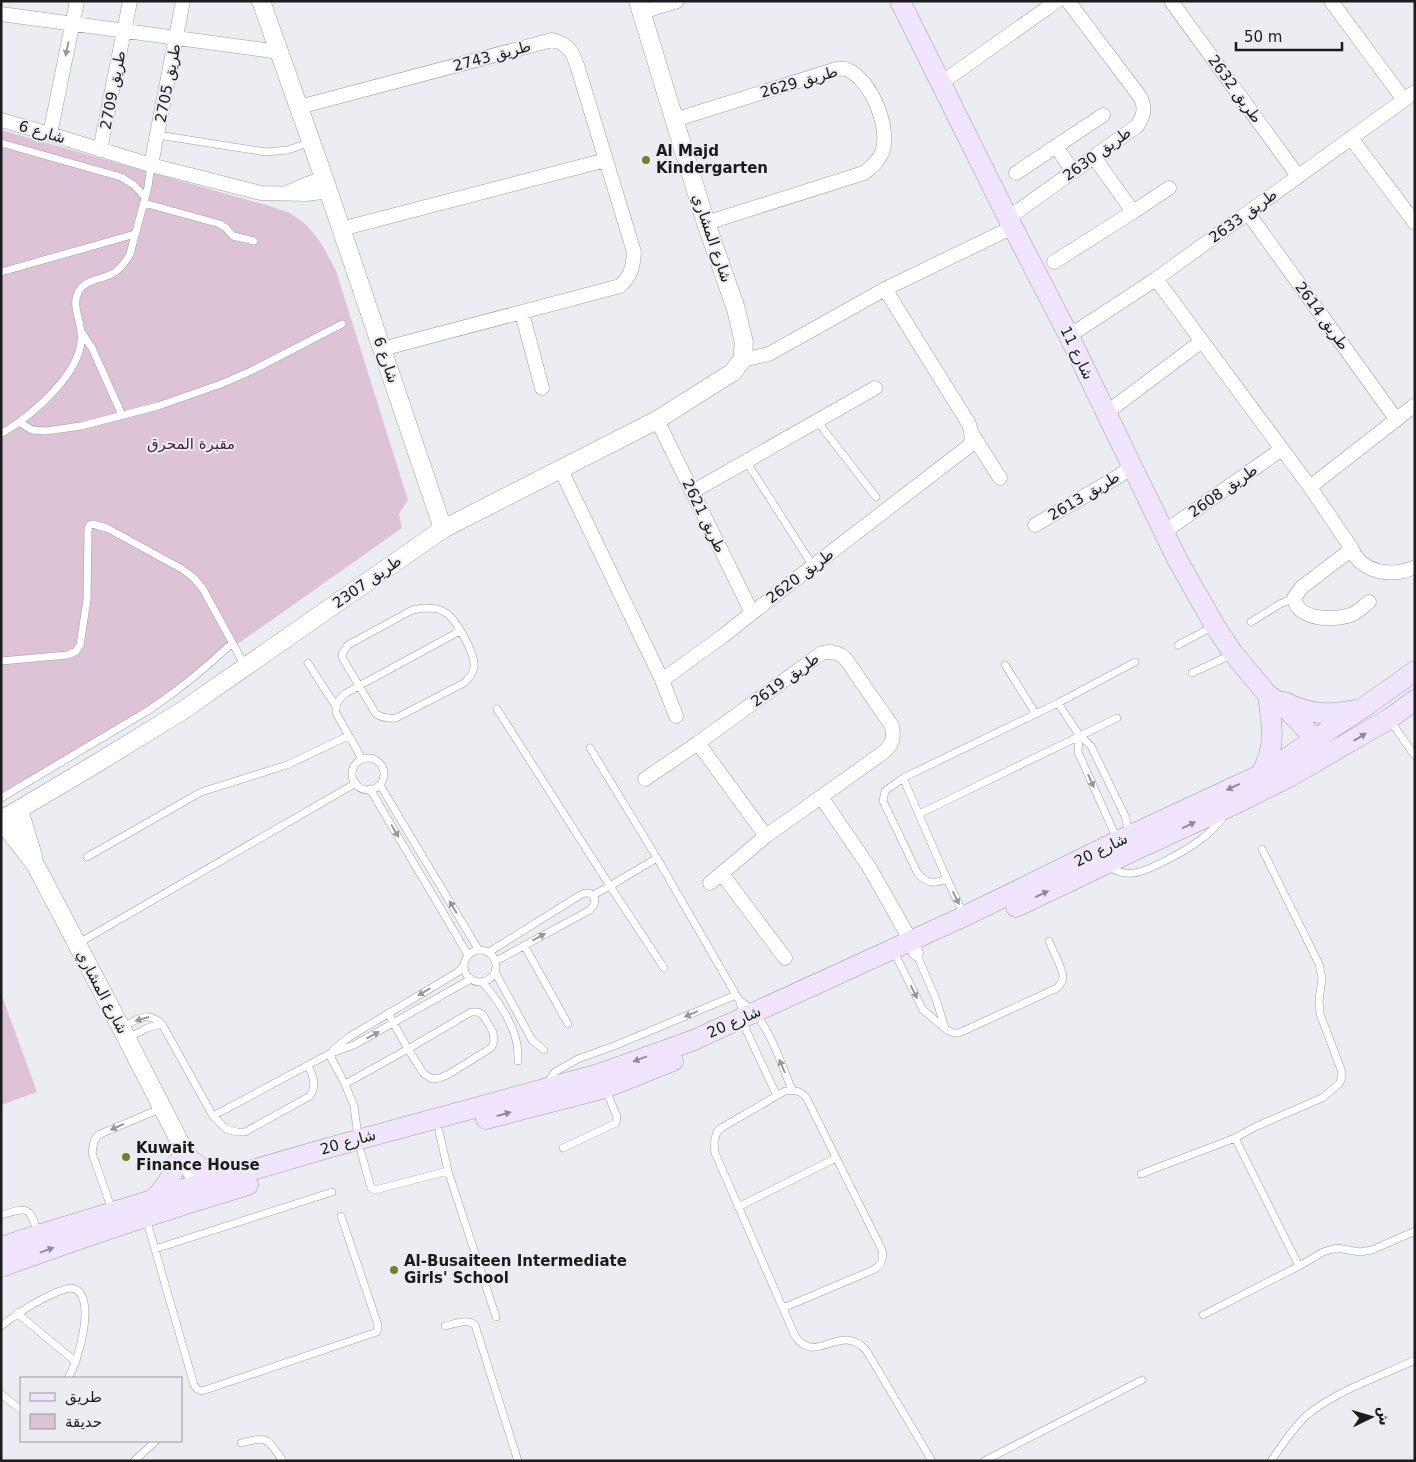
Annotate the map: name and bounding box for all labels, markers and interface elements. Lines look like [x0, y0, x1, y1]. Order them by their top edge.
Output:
scale bar [1236, 20, 1342, 52]
text: 50 m [1244, 28, 1282, 46]
street label: طريق 2743 [451, 37, 533, 75]
one-way arrow [63, 41, 71, 56]
street label: طريق 2705 [152, 42, 184, 124]
street label: طريق 2709 [97, 49, 129, 131]
street label: طريق 2632 [1204, 51, 1266, 127]
street label: طريق 2629 [758, 62, 840, 102]
street label: شارع 6 [17, 117, 67, 147]
street label: طريق 2630 [1059, 123, 1135, 185]
place label: Al Majd Kindergarten [656, 142, 768, 177]
marker: Al Majd Kindergarten [640, 154, 652, 166]
street label: طريق 2633 [1205, 185, 1281, 247]
street label: شارع المشاري [687, 191, 736, 285]
street label: طريق 2614 [1291, 278, 1353, 354]
street label: شارع 11 [1056, 323, 1098, 383]
street label: شارع 6 [370, 335, 402, 385]
park label: مقبرة المحرق [147, 435, 235, 453]
street label: طريق 2608 [1185, 461, 1261, 521]
street label: طريق 2613 [1045, 468, 1123, 524]
street label: طريق 2621 [678, 476, 730, 556]
street label: طريق 2620 [763, 545, 837, 607]
street label: طريق 2307 [329, 552, 405, 612]
street label: طريق 2619 [747, 649, 823, 711]
one-way arrow [1353, 732, 1366, 741]
one-way arrow [1087, 774, 1095, 788]
one-way arrow [1226, 783, 1240, 791]
one-way arrow [1182, 821, 1196, 829]
one-way arrow [390, 825, 399, 838]
street label: شارع 20 [1071, 829, 1131, 871]
one-way arrow [1035, 890, 1050, 899]
one-way arrow [952, 891, 960, 905]
one-way arrow [449, 901, 458, 914]
one-way arrow [532, 933, 545, 942]
street label: شارع المشاري [71, 947, 132, 1038]
one-way arrow [910, 985, 918, 1000]
one-way arrow [416, 988, 431, 996]
street label: شارع 20 [704, 1002, 764, 1042]
one-way arrow [684, 1010, 699, 1018]
one-way arrow [134, 1015, 150, 1023]
one-way arrow [366, 1031, 381, 1039]
one-way arrow [632, 1055, 647, 1063]
one-way arrow [777, 1058, 785, 1073]
one-way arrow [497, 1110, 512, 1118]
one-way arrow [110, 1123, 124, 1131]
street label: شارع 20 [318, 1125, 378, 1159]
place label: Kuwait Finance House [136, 1139, 260, 1174]
marker: Kuwait Finance House [120, 1151, 132, 1163]
one-way arrow [40, 1246, 54, 1254]
place label: Al-Busaiteen Intermediate Girls' School [404, 1252, 627, 1287]
marker: Al-Busaiteen Intermediate Girls' School [388, 1264, 400, 1276]
legend [20, 1377, 182, 1442]
text: طريق [65, 1388, 102, 1406]
north arrow [1346, 1392, 1396, 1442]
text: ش [1375, 1406, 1393, 1426]
text: حديقة [65, 1413, 102, 1431]

